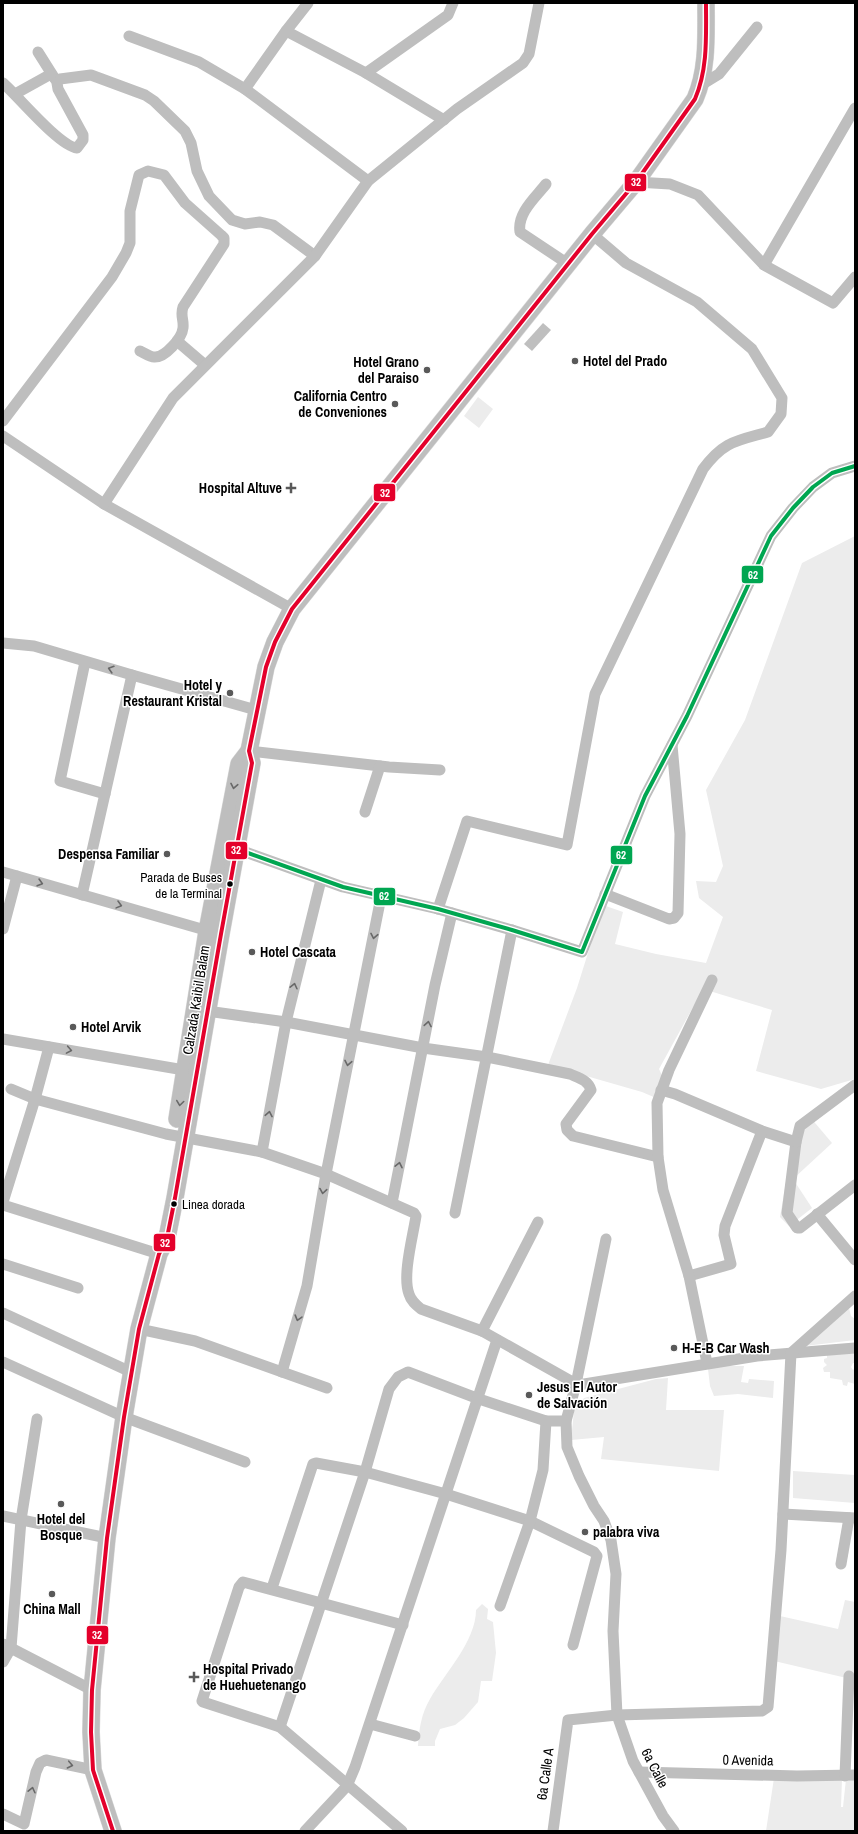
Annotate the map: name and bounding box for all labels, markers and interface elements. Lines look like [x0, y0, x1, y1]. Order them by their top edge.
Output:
line badge: 32 [624, 173, 647, 192]
text: 32 [631, 175, 641, 189]
place label: Hotel del Prado [583, 352, 667, 370]
place label: Hotel Grano del Paraiso [353, 353, 419, 387]
marker: Hotel del Prado [570, 356, 580, 366]
marker: Hotel Grano del Paraiso [422, 365, 432, 375]
place label: California Centro de Conveniones [294, 387, 387, 421]
marker: California Centro de Conveniones [390, 399, 400, 409]
place label: Hospital Altuve [199, 479, 282, 497]
marker: Hospital Altuve [285, 482, 297, 494]
line badge: 32 [373, 483, 396, 502]
text: 32 [380, 486, 390, 500]
line badge: 62 [741, 565, 764, 584]
text: 62 [748, 568, 758, 582]
one-way arrow [107, 665, 114, 674]
place label: Hotel y Restaurant Kristal [123, 676, 223, 710]
marker: Hotel y Restaurant Kristal [225, 688, 235, 698]
one-way arrow [231, 783, 239, 789]
line badge: 32 [225, 841, 248, 860]
text: 32 [231, 843, 241, 857]
place label: Despensa Familiar [58, 845, 160, 863]
line badge: 62 [610, 845, 633, 865]
text: 62 [616, 848, 626, 862]
marker: Despensa Familiar [162, 849, 172, 859]
place label: Parada de Buses de la Terminal [140, 869, 222, 902]
one-way arrow [37, 878, 44, 887]
marker: Parada de Buses de la Terminal [225, 879, 235, 889]
line badge: 62 [373, 887, 396, 906]
text: 62 [379, 889, 389, 903]
one-way arrow [116, 900, 123, 909]
one-way arrow [370, 932, 378, 939]
place label: Hotel Cascata [260, 943, 337, 961]
street label: Calzada Kaibil Balam [178, 944, 214, 1056]
marker: Hotel Cascata [247, 947, 257, 957]
one-way arrow [290, 983, 298, 989]
place label: Hotel Arvik [81, 1018, 142, 1036]
one-way arrow [423, 1021, 432, 1027]
marker: Hotel Arvik [68, 1022, 78, 1032]
one-way arrow [66, 1045, 72, 1054]
one-way arrow [345, 1060, 353, 1066]
one-way arrow [176, 1100, 185, 1106]
one-way arrow [264, 1110, 273, 1117]
one-way arrow [395, 1162, 403, 1168]
one-way arrow [319, 1187, 328, 1194]
place label: Linea dorada [182, 1196, 245, 1213]
marker: Linea dorada [169, 1199, 179, 1209]
line badge: 32 [153, 1233, 176, 1252]
text: 32 [160, 1236, 170, 1250]
one-way arrow [294, 1314, 303, 1321]
place label: H-E-B Car Wash [682, 1339, 770, 1357]
marker: H-E-B Car Wash [669, 1343, 679, 1353]
place label: Jesus El Autor de Salvación [537, 1378, 618, 1412]
marker: Jesus El Autor de Salvación [524, 1390, 534, 1400]
marker: Hotel del Bosque [56, 1499, 66, 1509]
place label: Hotel del Bosque [37, 1510, 85, 1544]
place label: palabra viva [593, 1523, 660, 1541]
marker: palabra viva [580, 1527, 590, 1537]
marker: China Mall [47, 1589, 57, 1599]
place label: China Mall [23, 1600, 81, 1618]
line badge: 32 [86, 1625, 109, 1645]
text: 32 [92, 1628, 102, 1642]
place label: Hospital Privado de Huehuetenango [203, 1660, 306, 1694]
marker: Hospital Privado de Huehuetenango [188, 1671, 200, 1683]
street label: 6a Calle [637, 1745, 673, 1791]
street label: 6a Calle A [532, 1747, 558, 1801]
street label: 0 Avenida [722, 1751, 774, 1769]
one-way arrow [67, 1760, 73, 1768]
one-way arrow [27, 1787, 35, 1793]

